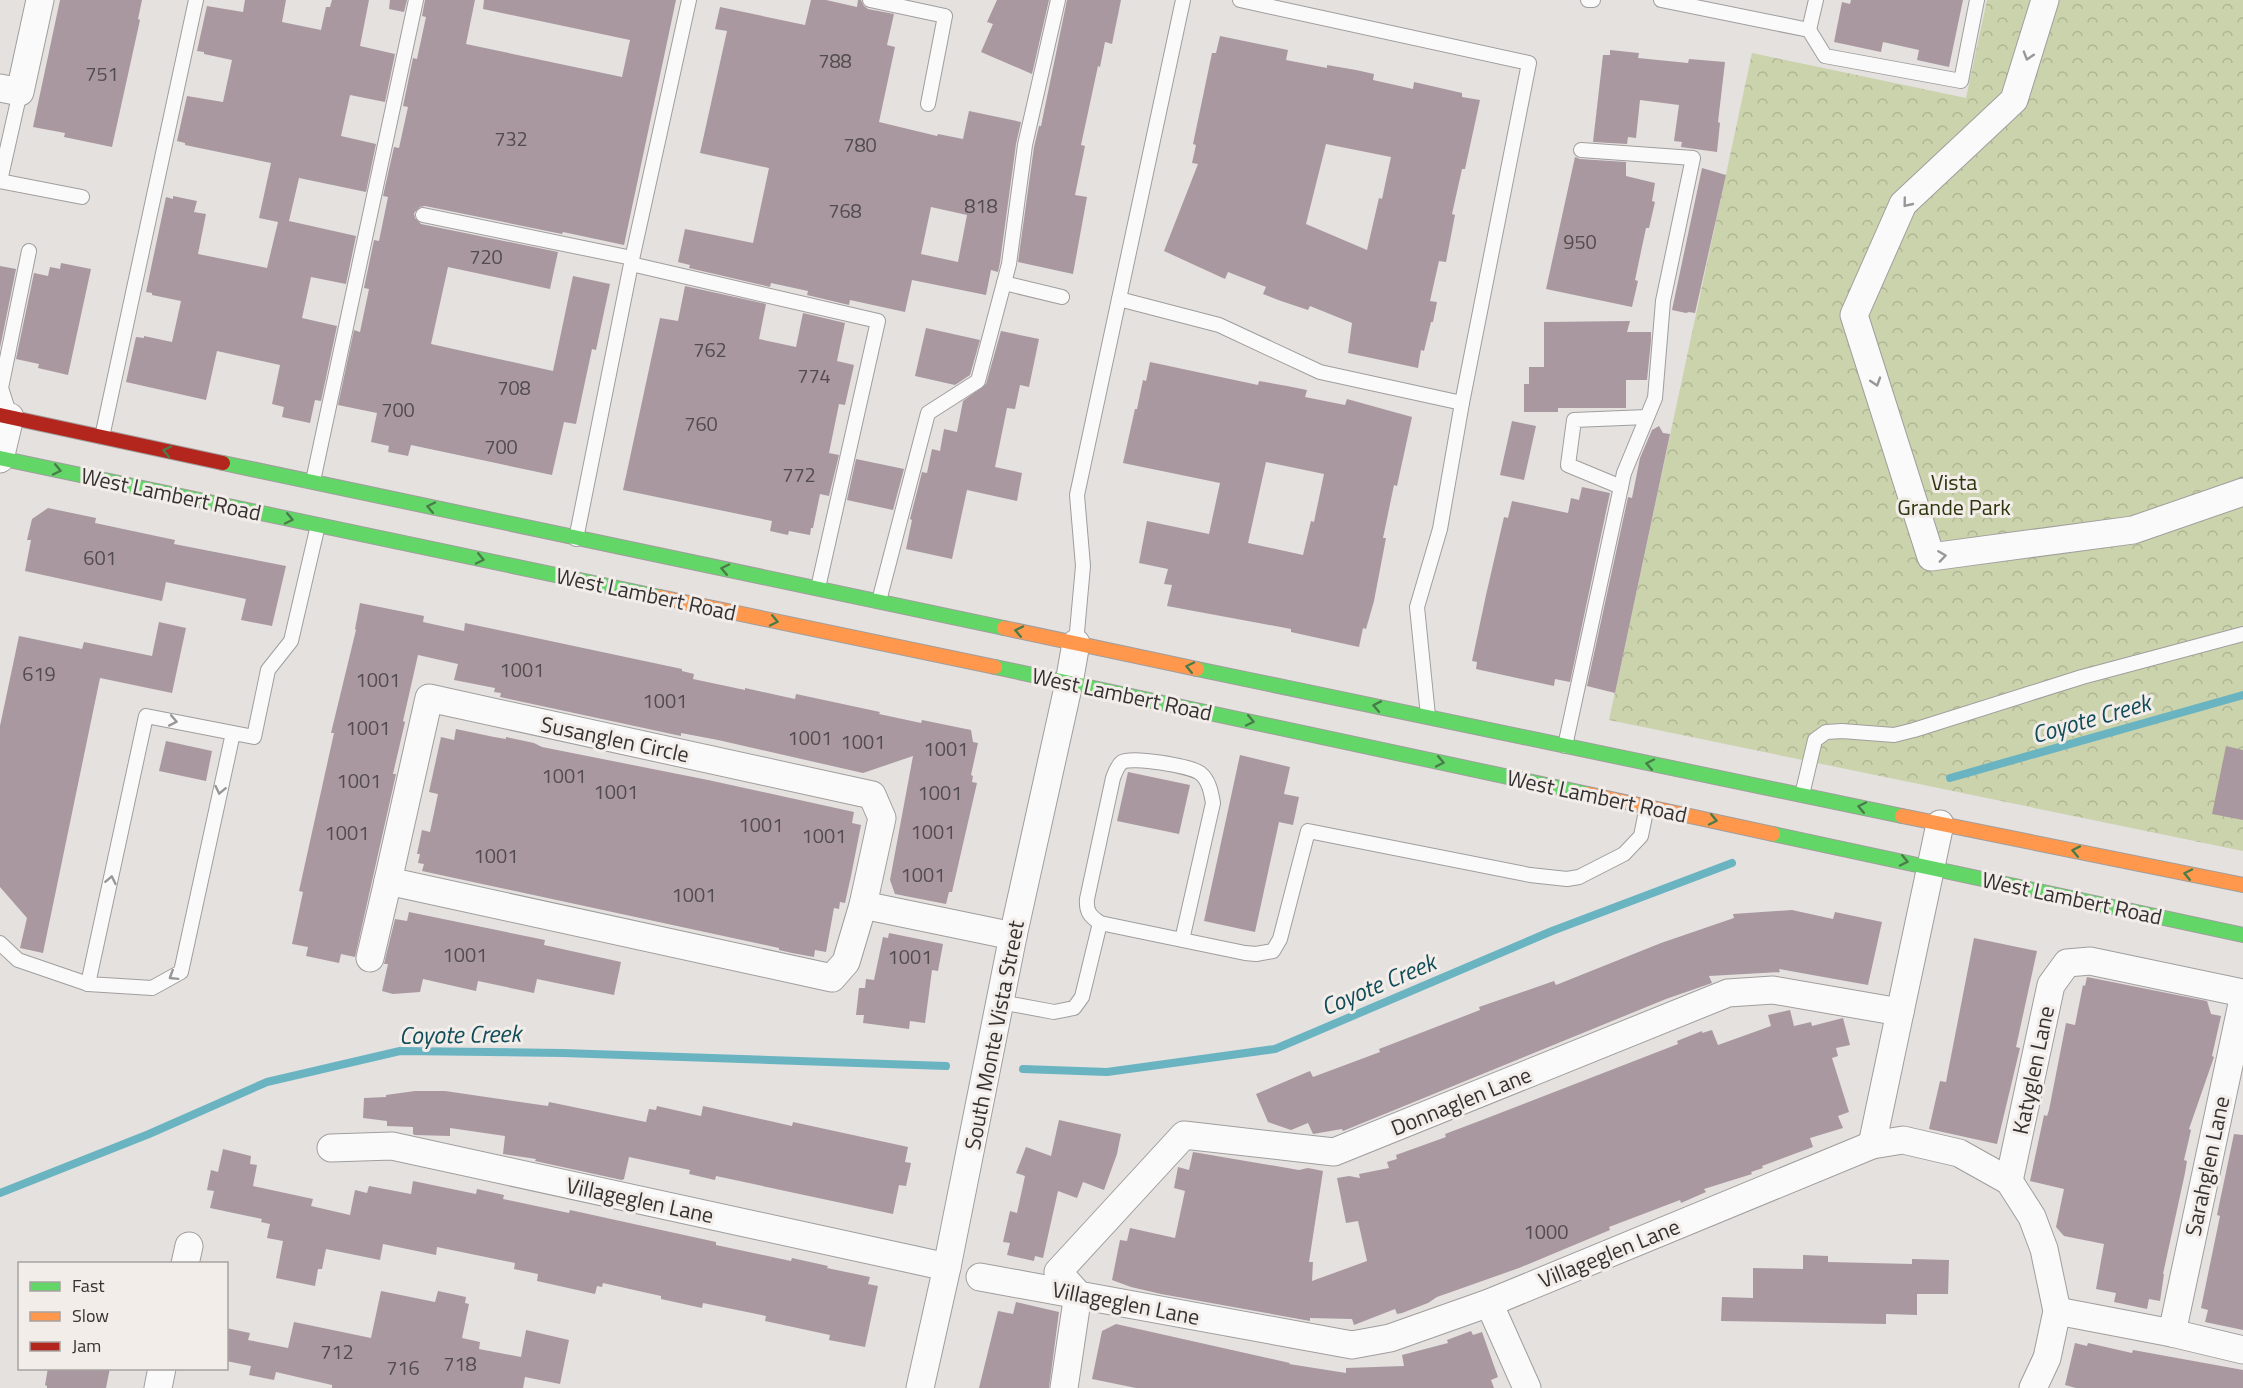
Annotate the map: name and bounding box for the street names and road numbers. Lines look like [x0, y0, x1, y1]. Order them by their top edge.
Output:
street label: West Lambert Road [78, 458, 264, 530]
street label: West Lambert Road [553, 558, 739, 630]
street label: West Lambert Road [1029, 658, 1215, 730]
street label: Susanglen Circle [538, 707, 692, 771]
street label: West Lambert Road [1504, 760, 1690, 832]
street label: West Lambert Road [1979, 862, 2165, 934]
street label: South Monte Vista Street [955, 917, 1033, 1153]
street label: Katyglen Lane [2003, 1003, 2063, 1137]
street label: Donnaglen Lane [1386, 1057, 1536, 1145]
street label: Sarahglen Lane [2176, 1093, 2238, 1239]
street label: Villageglen Lane [563, 1168, 717, 1232]
street label: Villageglen Lane [1533, 1209, 1685, 1297]
street label: Villageglen Lane [1049, 1272, 1203, 1334]

